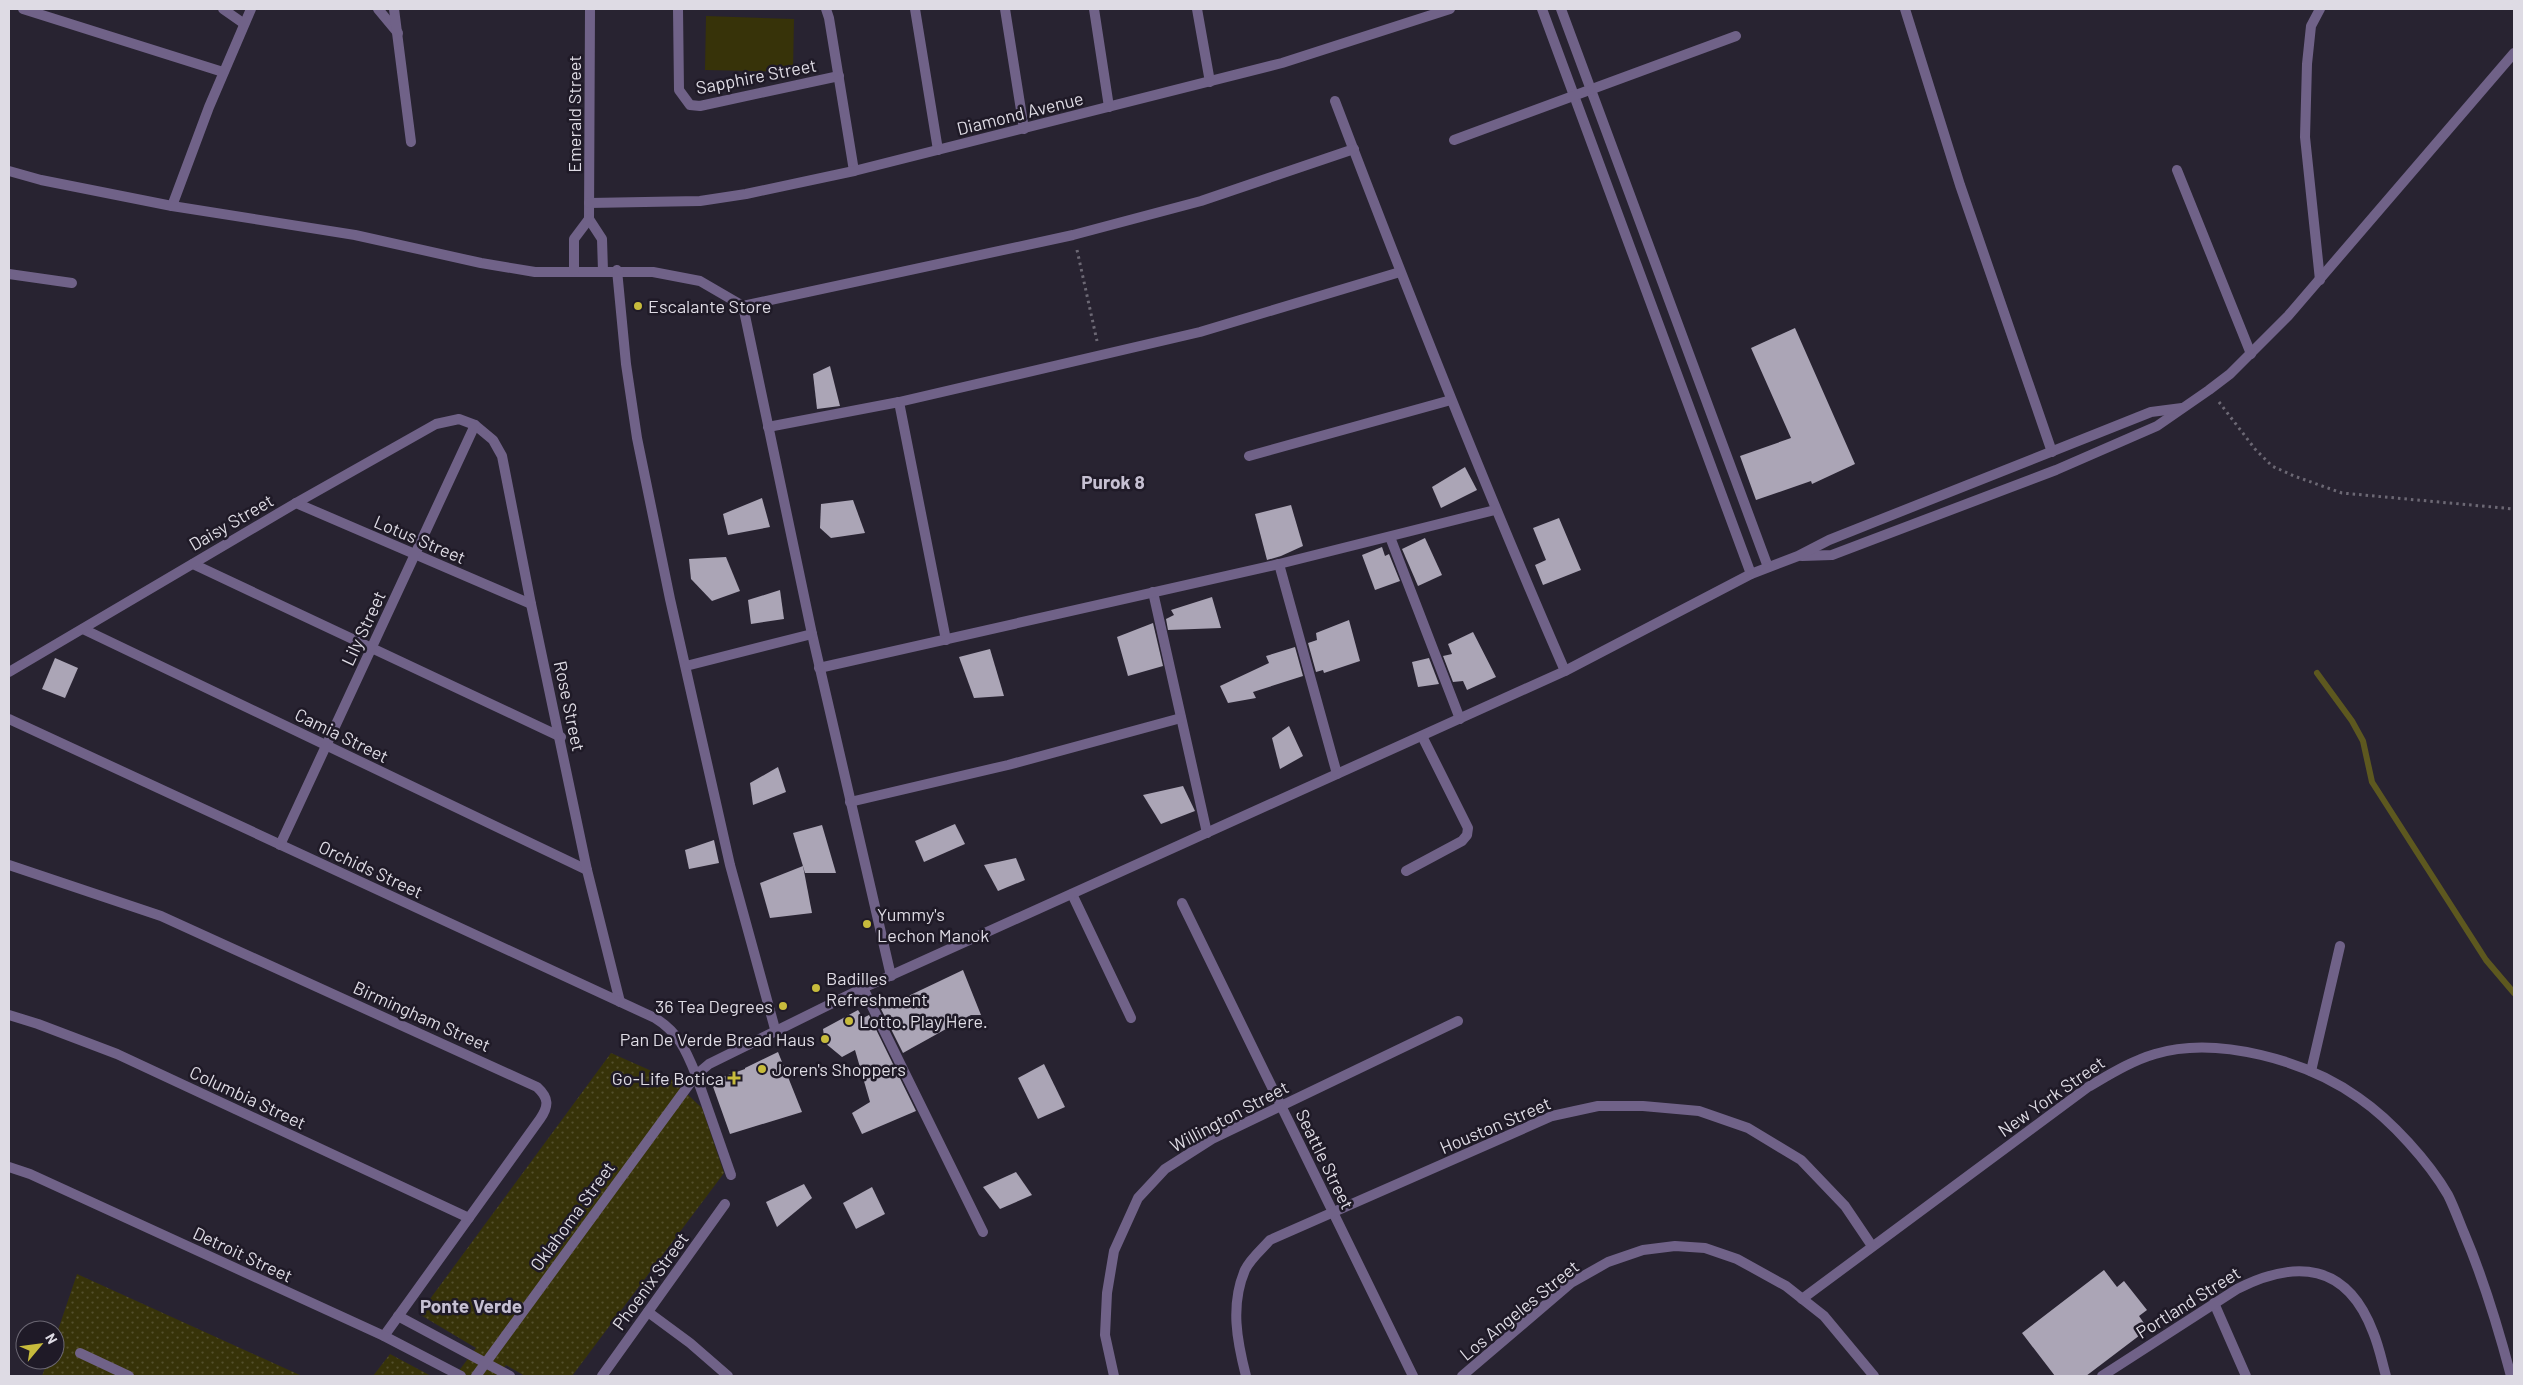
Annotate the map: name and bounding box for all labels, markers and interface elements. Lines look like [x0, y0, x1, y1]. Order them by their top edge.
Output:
street label: Sapphire Street [694, 54, 818, 98]
street label: Emerald Street [563, 55, 585, 173]
street label: Diamond Avenue [954, 87, 1086, 139]
place label: Escalante Store [648, 295, 771, 317]
marker: Escalante Store [632, 300, 644, 312]
district label: Purok 8 [1081, 470, 1145, 493]
street label: Daisy Street [185, 489, 277, 555]
street label: Lotus Street [371, 510, 469, 568]
street label: Lily Street [336, 587, 390, 669]
street label: Rose Street [550, 659, 590, 753]
street label: Camia Street [292, 703, 392, 767]
street label: Orchids Street [315, 835, 427, 903]
place label: Yummy's Lechon Manok [877, 903, 989, 946]
marker: Yummy's Lechon Manok [861, 918, 873, 930]
place label: Badilles Refreshment [826, 967, 928, 1010]
street label: Birmingham Street [350, 976, 494, 1056]
marker: Badilles Refreshment [810, 982, 822, 994]
place label: 36 Tea Degrees [655, 995, 773, 1017]
marker: 36 Tea Degrees [777, 1000, 789, 1012]
place label: Lotto. Play Here. [859, 1010, 988, 1032]
marker: Lotto. Play Here. [843, 1015, 855, 1027]
place label: Pan De Verde Bread Haus [620, 1028, 815, 1050]
marker: Pan De Verde Bread Haus [819, 1033, 831, 1045]
street label: New York Street [1993, 1051, 2109, 1141]
place label: Joren's Shoppers [772, 1058, 906, 1080]
street label: Columbia Street [186, 1060, 310, 1134]
marker: Joren's Shoppers [756, 1063, 768, 1075]
place label: Go-Life Botica [612, 1067, 724, 1089]
marker: Go-Life Botica [728, 1072, 740, 1084]
street label: Willington Street [1166, 1076, 1292, 1156]
street label: Houston Street [1436, 1092, 1554, 1158]
street label: Seattle Street [1291, 1105, 1359, 1213]
street label: Oklahoma Street [525, 1157, 619, 1275]
street label: Detroit Street [190, 1221, 296, 1287]
street label: Phoenix Street [607, 1228, 693, 1334]
street label: Los Angeles Street [1455, 1255, 1583, 1365]
street label: Portland Street [2132, 1261, 2244, 1343]
district label: Ponte Verde [420, 1294, 522, 1317]
north arrow [15, 1320, 65, 1370]
text: N [42, 1330, 61, 1347]

